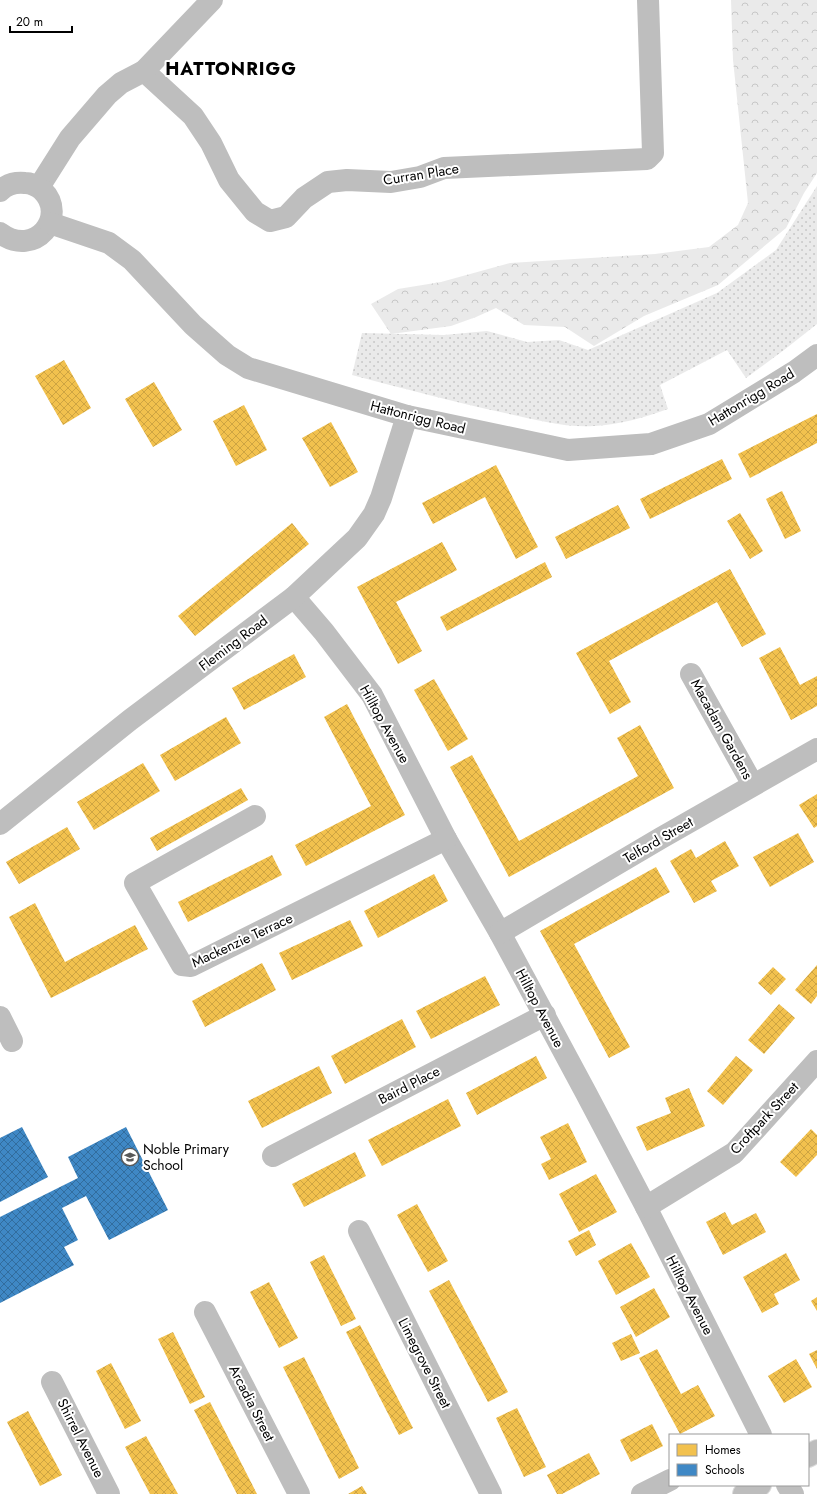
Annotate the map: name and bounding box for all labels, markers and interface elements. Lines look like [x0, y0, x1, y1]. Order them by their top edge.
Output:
scale bar [10, 8, 72, 34]
text: 20 m [16, 13, 43, 31]
district label: HATTONRIGG [165, 56, 297, 82]
street label: Curran Place [382, 158, 460, 190]
street label: Hattonrigg Road [704, 363, 798, 431]
street label: Hattonrigg Road [368, 396, 468, 438]
street label: Fleming Road [194, 610, 272, 676]
street label: Macadam Gardens [686, 675, 758, 783]
street label: Hilltop Avenue [355, 681, 415, 767]
street label: Telford Street [619, 812, 697, 868]
street label: Mackenzie Terrace [188, 908, 296, 972]
street label: Hilltop Avenue [511, 965, 569, 1051]
street label: Baird Place [375, 1061, 443, 1109]
street label: Croftpark Street [725, 1077, 803, 1159]
place label: Noble Primary School [143, 1139, 230, 1175]
school or university icon: Noble Primary School [120, 1147, 140, 1167]
street label: Hilltop Avenue [661, 1252, 719, 1338]
street label: Limegrove Street [394, 1314, 457, 1412]
street label: Arcadia Street [224, 1361, 280, 1445]
street label: Shirrel Avenue [53, 1395, 109, 1481]
legend [669, 1434, 809, 1486]
text: Homes [705, 1441, 741, 1459]
text: Schools [705, 1461, 744, 1479]

